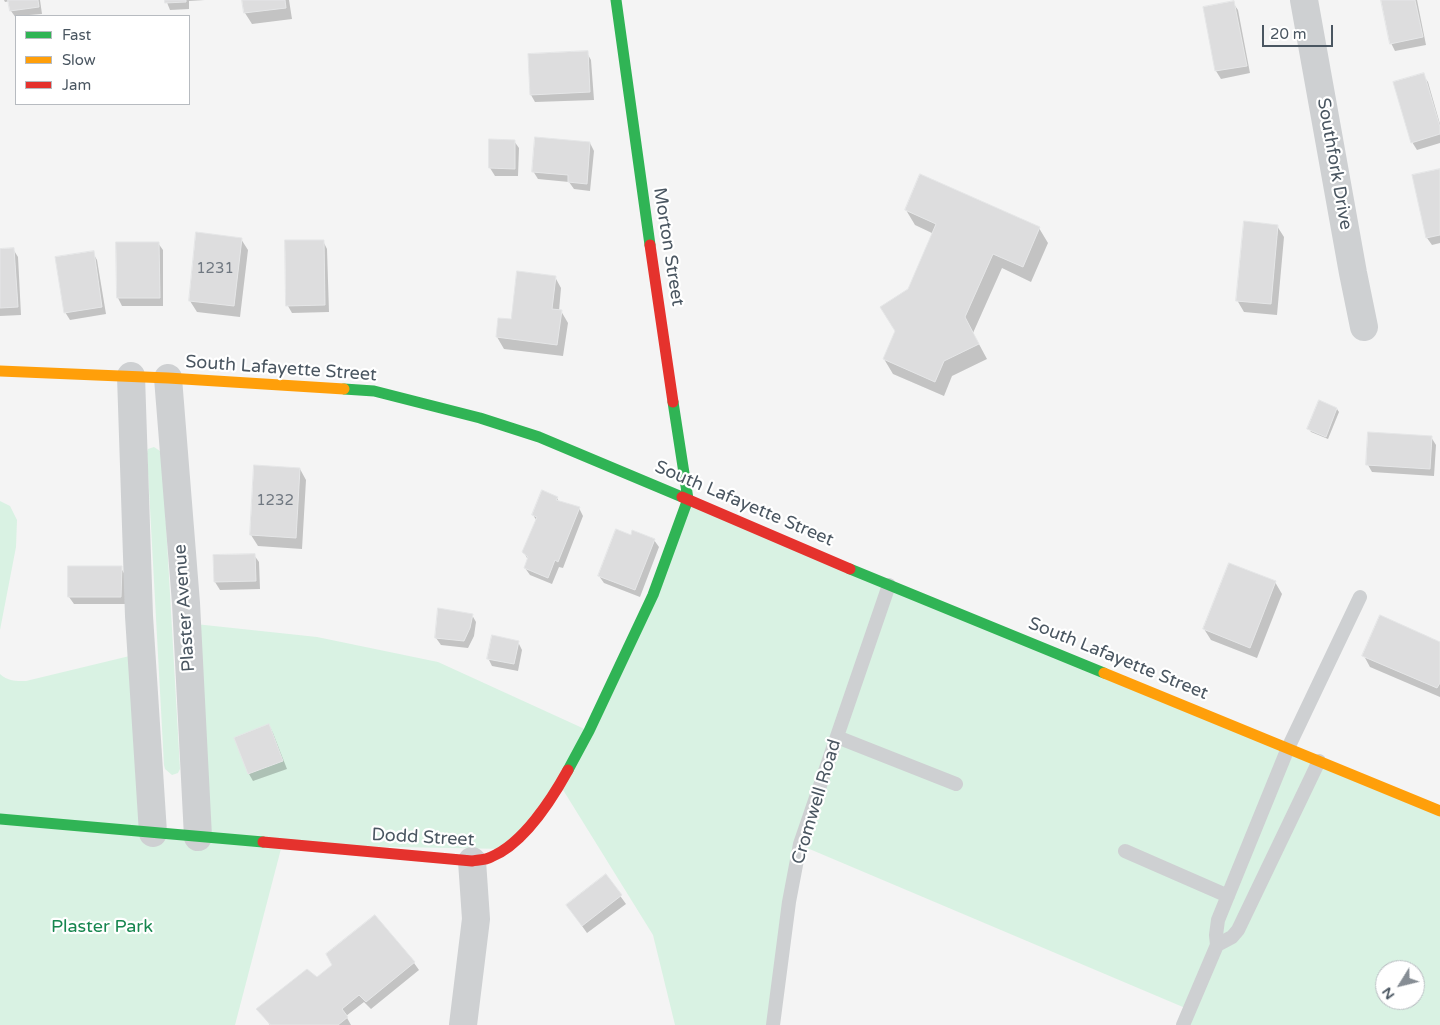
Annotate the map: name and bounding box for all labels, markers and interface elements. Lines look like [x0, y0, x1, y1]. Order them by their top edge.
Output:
legend [15, 15, 190, 105]
scale bar [1265, 15, 1336, 47]
text: 20 m [1270, 25, 1307, 43]
text: Fast [62, 26, 91, 44]
text: Slow [62, 51, 96, 69]
text: Jam [62, 76, 91, 94]
street label: Southfork Drive [1312, 96, 1356, 232]
street label: Morton Street [648, 186, 688, 308]
house number: 1231 [196, 260, 234, 278]
street label: South Lafayette Street [184, 352, 378, 386]
street label: South Lafayette Street [651, 457, 837, 551]
house number: 1232 [256, 492, 294, 510]
street label: Plaster Avenue [170, 543, 200, 673]
street label: South Lafayette Street [1025, 613, 1211, 705]
street label: Cromwell Road [788, 737, 846, 867]
street label: Dodd Street [371, 825, 475, 851]
park label: Plaster Park [51, 916, 153, 938]
north arrow [1375, 960, 1425, 1010]
text: N [1378, 984, 1398, 1003]

